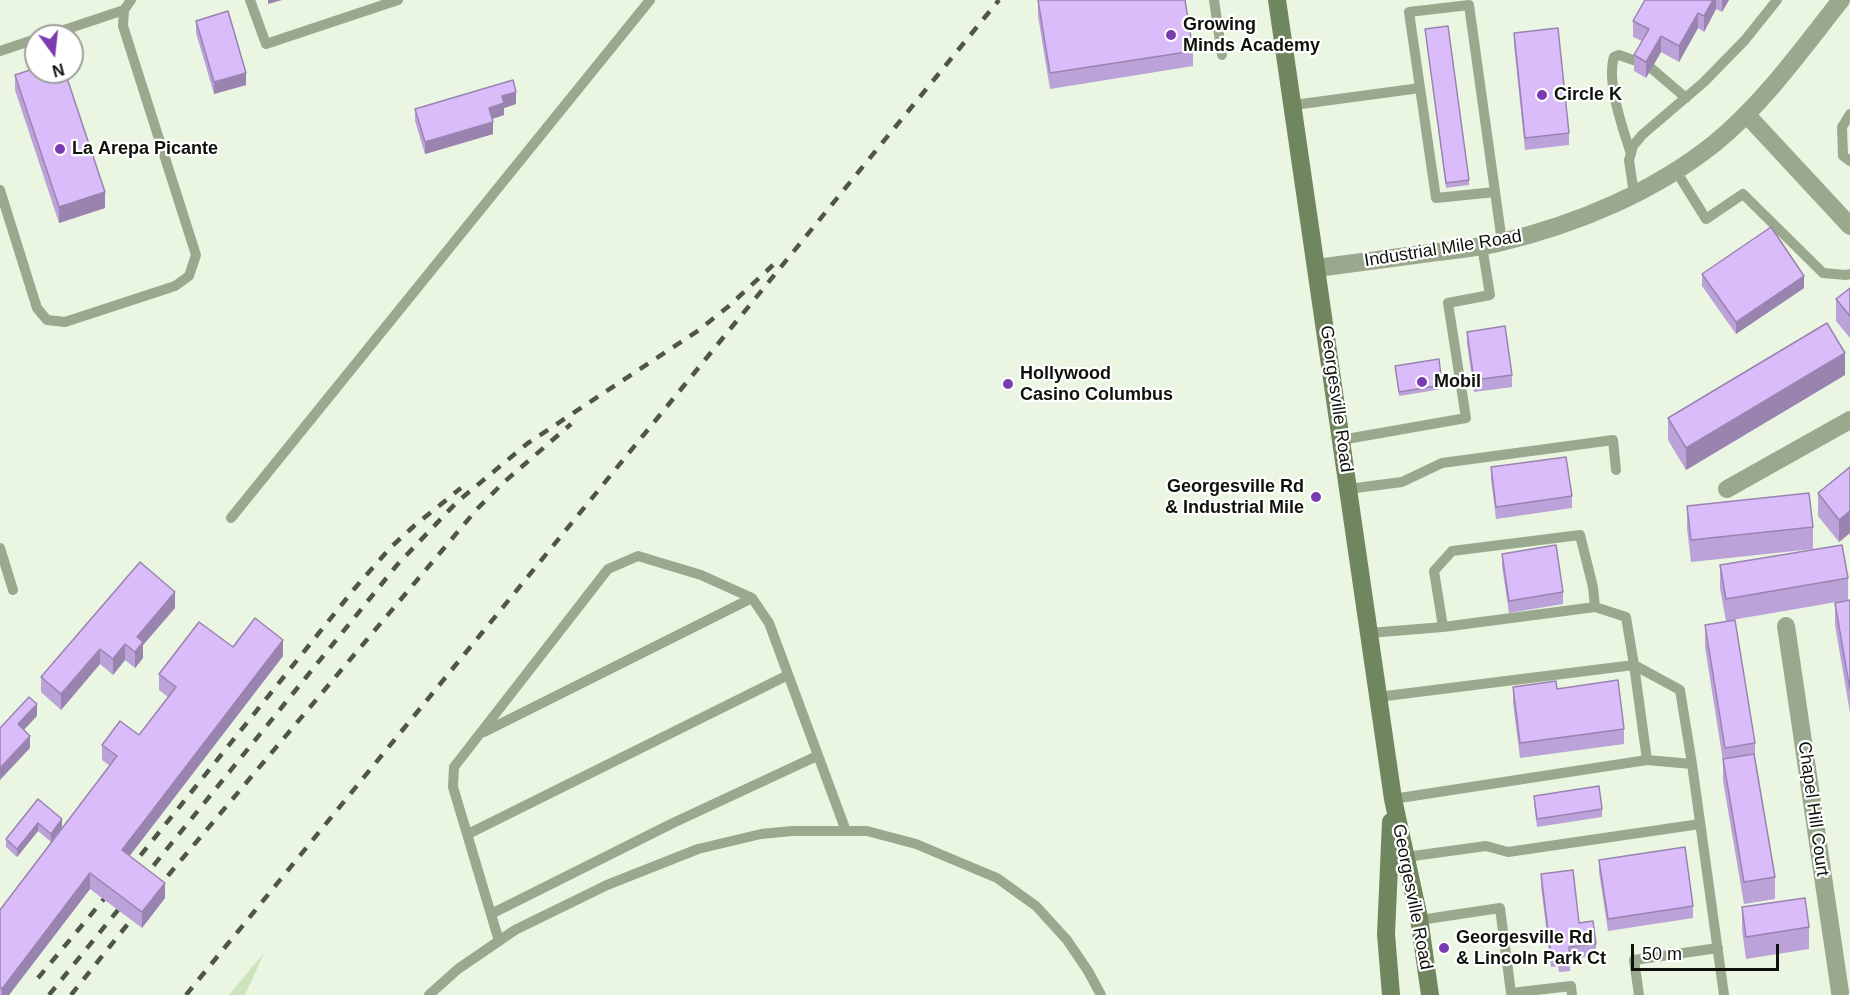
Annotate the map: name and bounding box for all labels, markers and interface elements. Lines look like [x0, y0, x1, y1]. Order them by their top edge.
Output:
place label: Growing Minds Academy [1183, 14, 1320, 57]
north arrow [24, 24, 84, 84]
marker: Growing Minds Academy [1164, 28, 1178, 42]
text: N [50, 60, 66, 80]
place label: Circle K [1554, 84, 1622, 106]
marker: Circle K [1535, 88, 1549, 102]
place label: La Arepa Picante [72, 138, 218, 160]
marker: La Arepa Picante [53, 142, 67, 156]
street label: Industrial Mile Road [1363, 226, 1523, 272]
street label: Georgesville Road [1315, 324, 1357, 474]
place label: Hollywood Casino Columbus [1020, 363, 1173, 406]
place label: Mobil [1434, 371, 1481, 393]
marker: Mobil [1415, 375, 1429, 389]
marker: Hollywood Casino Columbus [1001, 377, 1015, 391]
place label: Georgesville Rd & Industrial Mile [1165, 476, 1304, 518]
marker: Georgesville Rd & Industrial Mile [1309, 490, 1323, 504]
street label: Chapel Hill Court [1793, 740, 1833, 878]
street label: Georgesville Road [1387, 822, 1437, 972]
place label: Georgesville Rd & Lincoln Park Ct [1456, 927, 1606, 970]
scale bar [1634, 932, 1782, 970]
marker: Georgesville Rd & Lincoln Park Ct [1437, 941, 1451, 955]
text: 50 m [1642, 944, 1682, 964]

